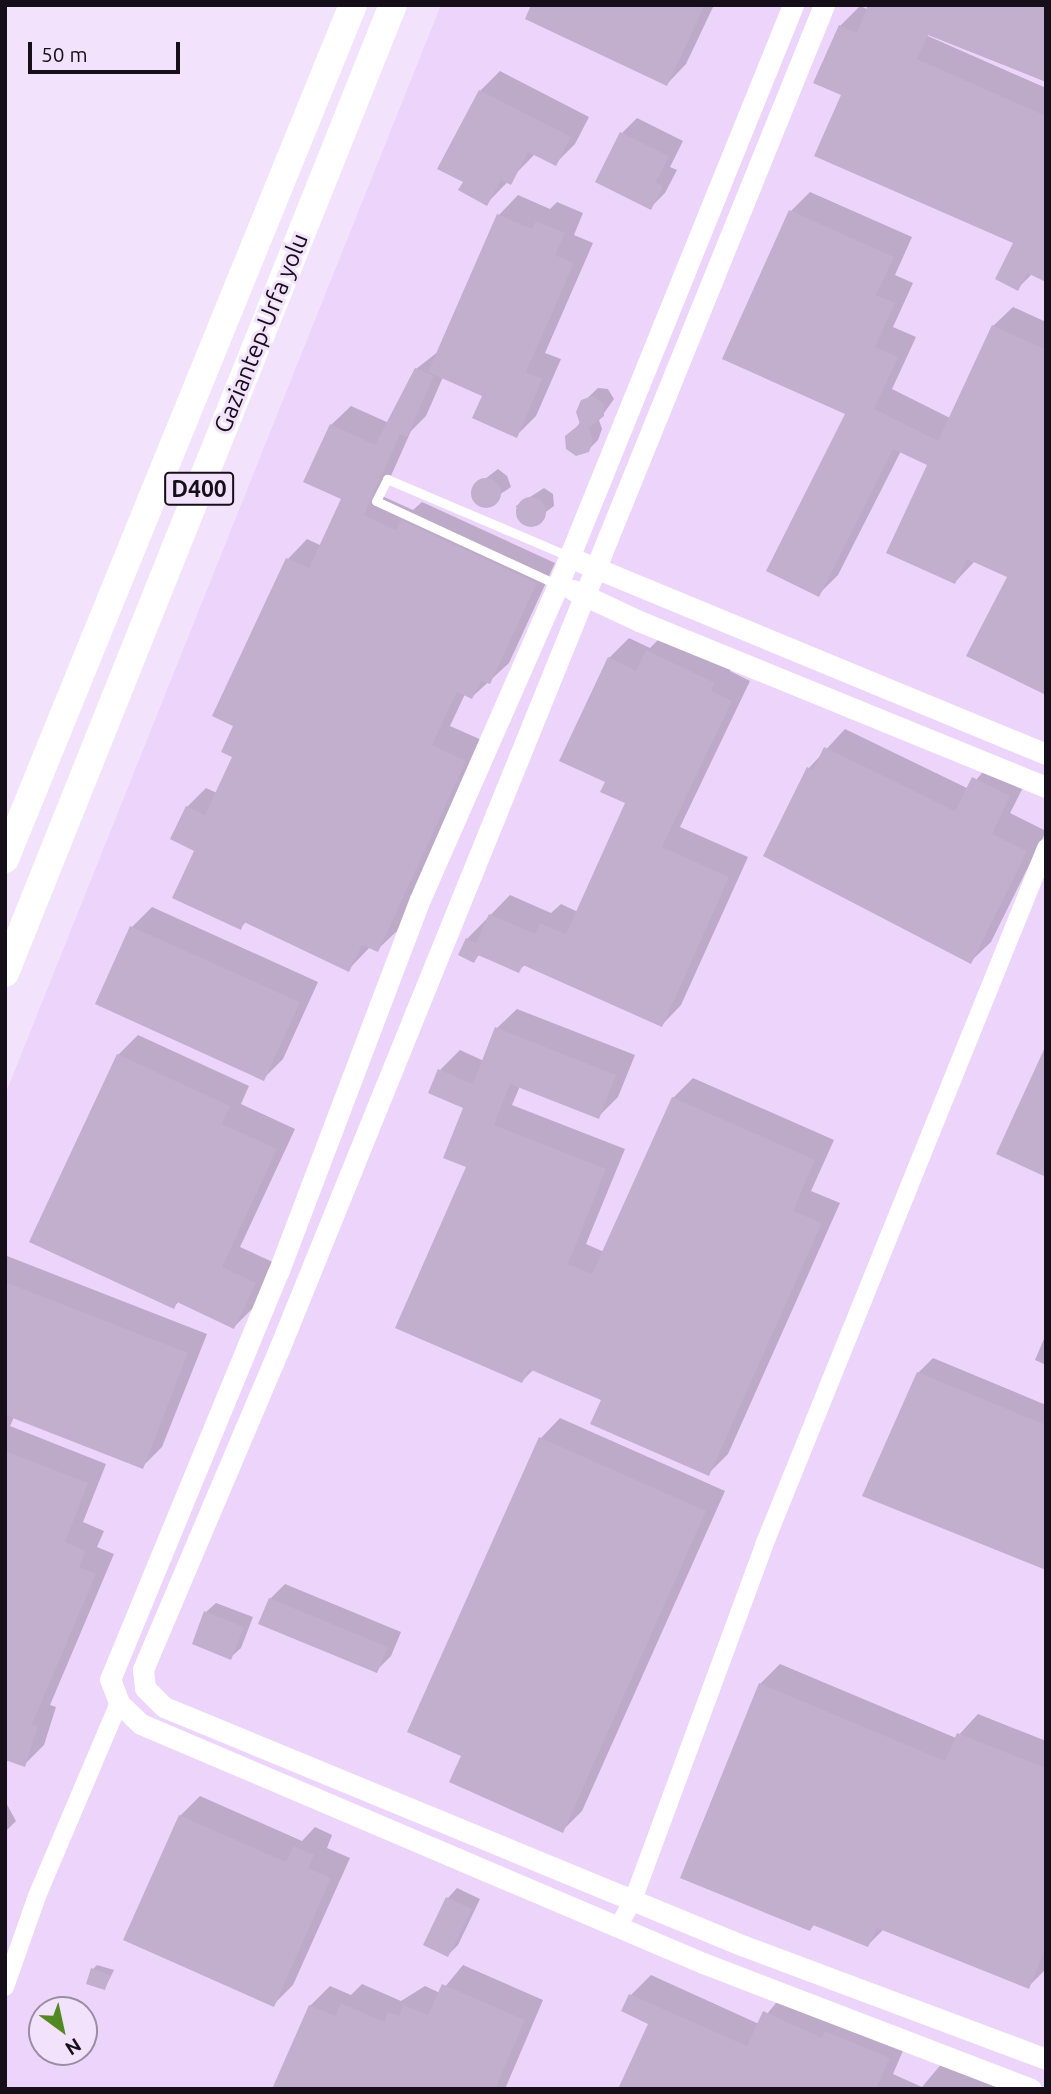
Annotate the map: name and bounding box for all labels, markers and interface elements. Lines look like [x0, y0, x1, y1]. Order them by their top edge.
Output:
scale bar [32, 28, 184, 72]
text: 50 m [41, 42, 88, 66]
street label: Gaziantep-Urfa yolu [208, 229, 314, 437]
road number: D400 [164, 470, 234, 509]
north arrow [28, 1996, 98, 2066]
text: N [61, 2034, 85, 2060]

